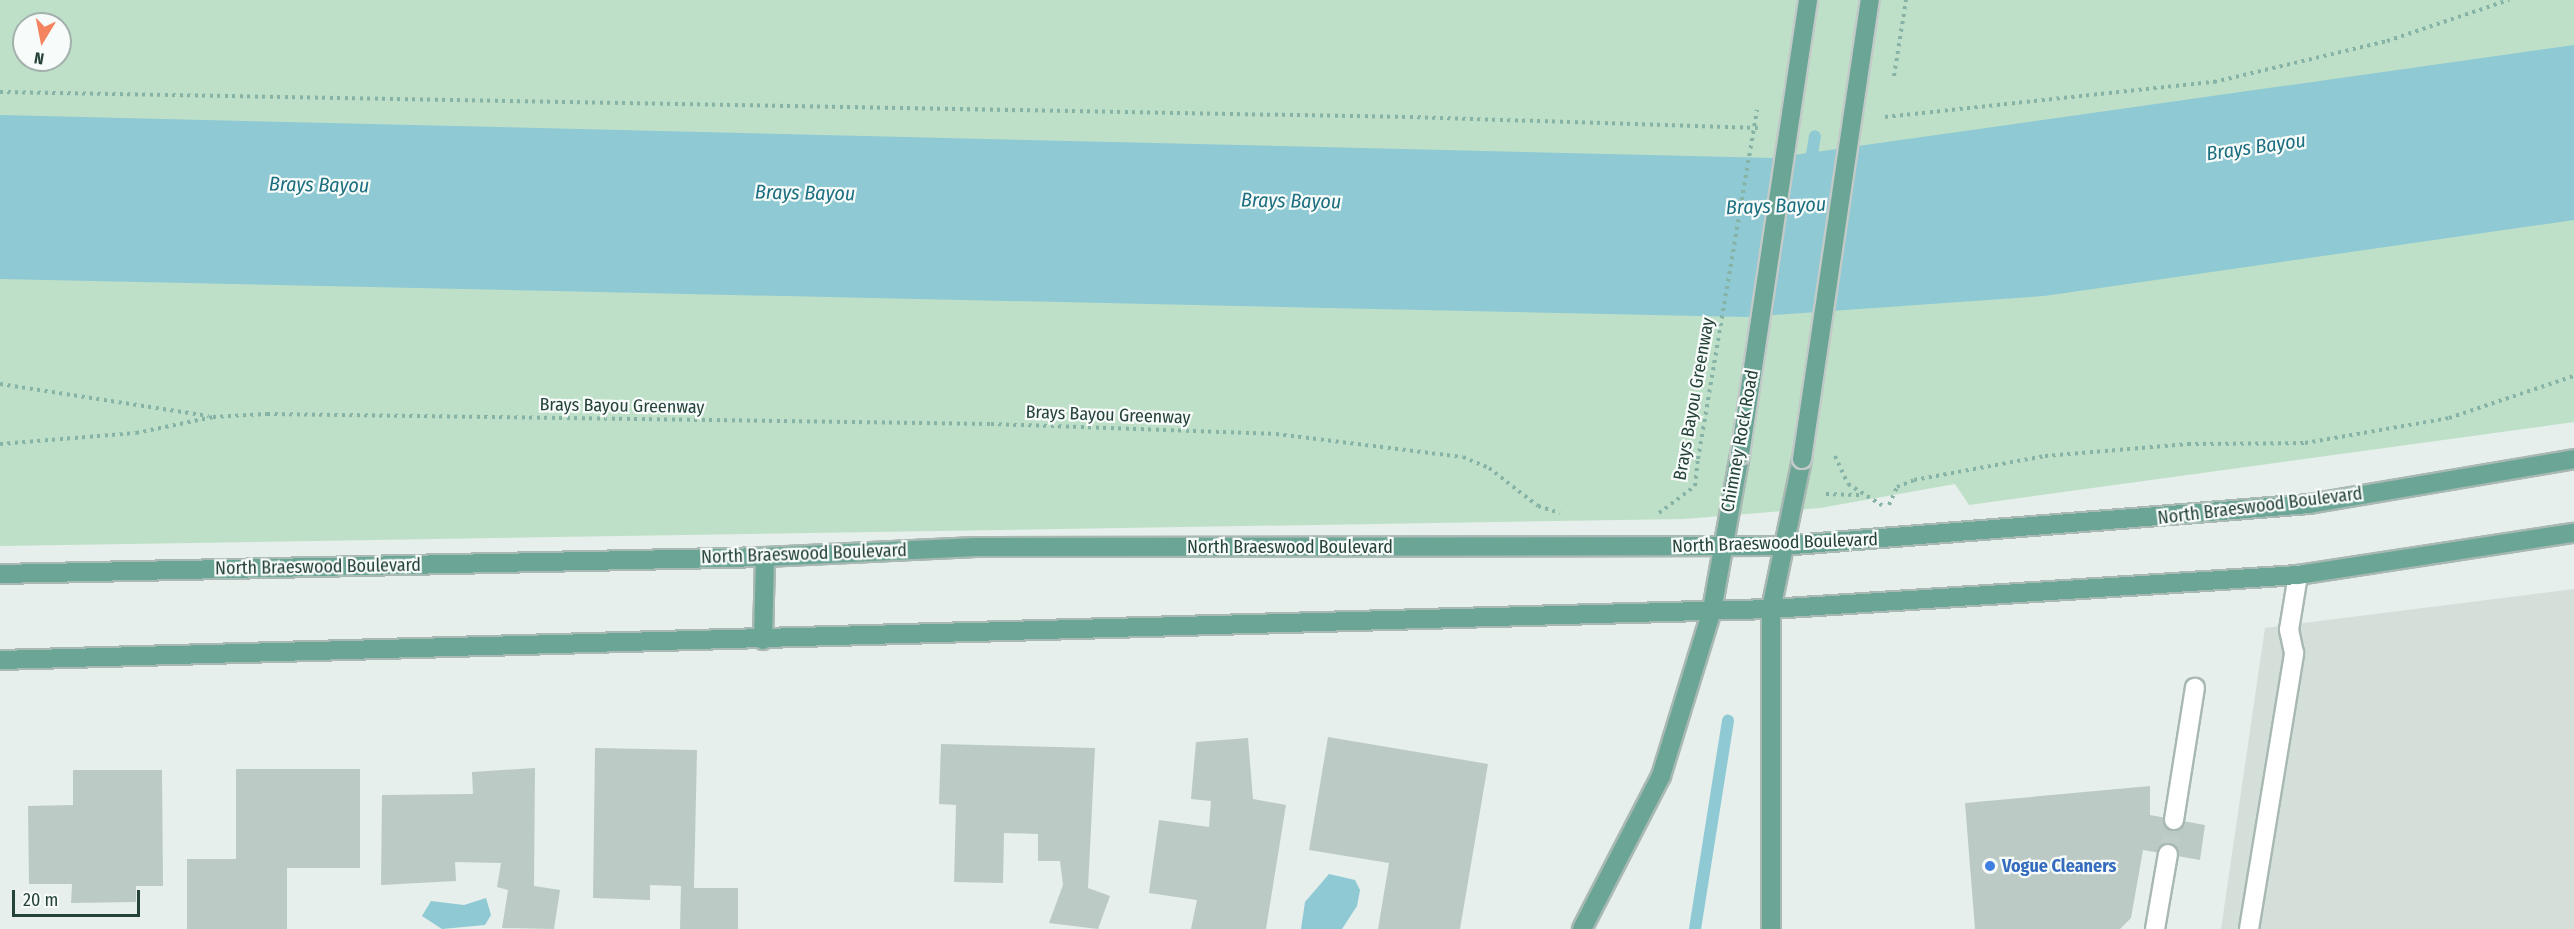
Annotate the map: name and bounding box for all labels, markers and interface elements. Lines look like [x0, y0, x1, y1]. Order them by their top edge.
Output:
north arrow [12, 12, 72, 72]
text: N [33, 48, 46, 68]
water label: Brays Bayou [2205, 128, 2307, 166]
water label: Brays Bayou [269, 172, 369, 198]
water label: Brays Bayou [755, 180, 855, 206]
water label: Brays Bayou [1241, 188, 1341, 214]
water label: Brays Bayou [1725, 192, 1827, 220]
street label: Brays Bayou Greenway [1669, 316, 1719, 482]
street label: Chimney Rock Road [1717, 368, 1763, 514]
street label: Brays Bayou Greenway [539, 394, 705, 418]
street label: Brays Bayou Greenway [1025, 401, 1191, 429]
street label: North Braeswood Boulevard [2156, 483, 2364, 529]
street label: North Braeswood Boulevard [1672, 529, 1878, 557]
street label: North Braeswood Boulevard [1187, 536, 1393, 558]
street label: North Braeswood Boulevard [701, 540, 907, 568]
street label: North Braeswood Boulevard [215, 554, 421, 580]
place label: Vogue Cleaners [2002, 855, 2116, 877]
marker: Vogue Cleaners [1983, 859, 1997, 873]
scale bar [15, 878, 142, 916]
text: 20 m [23, 889, 58, 911]

